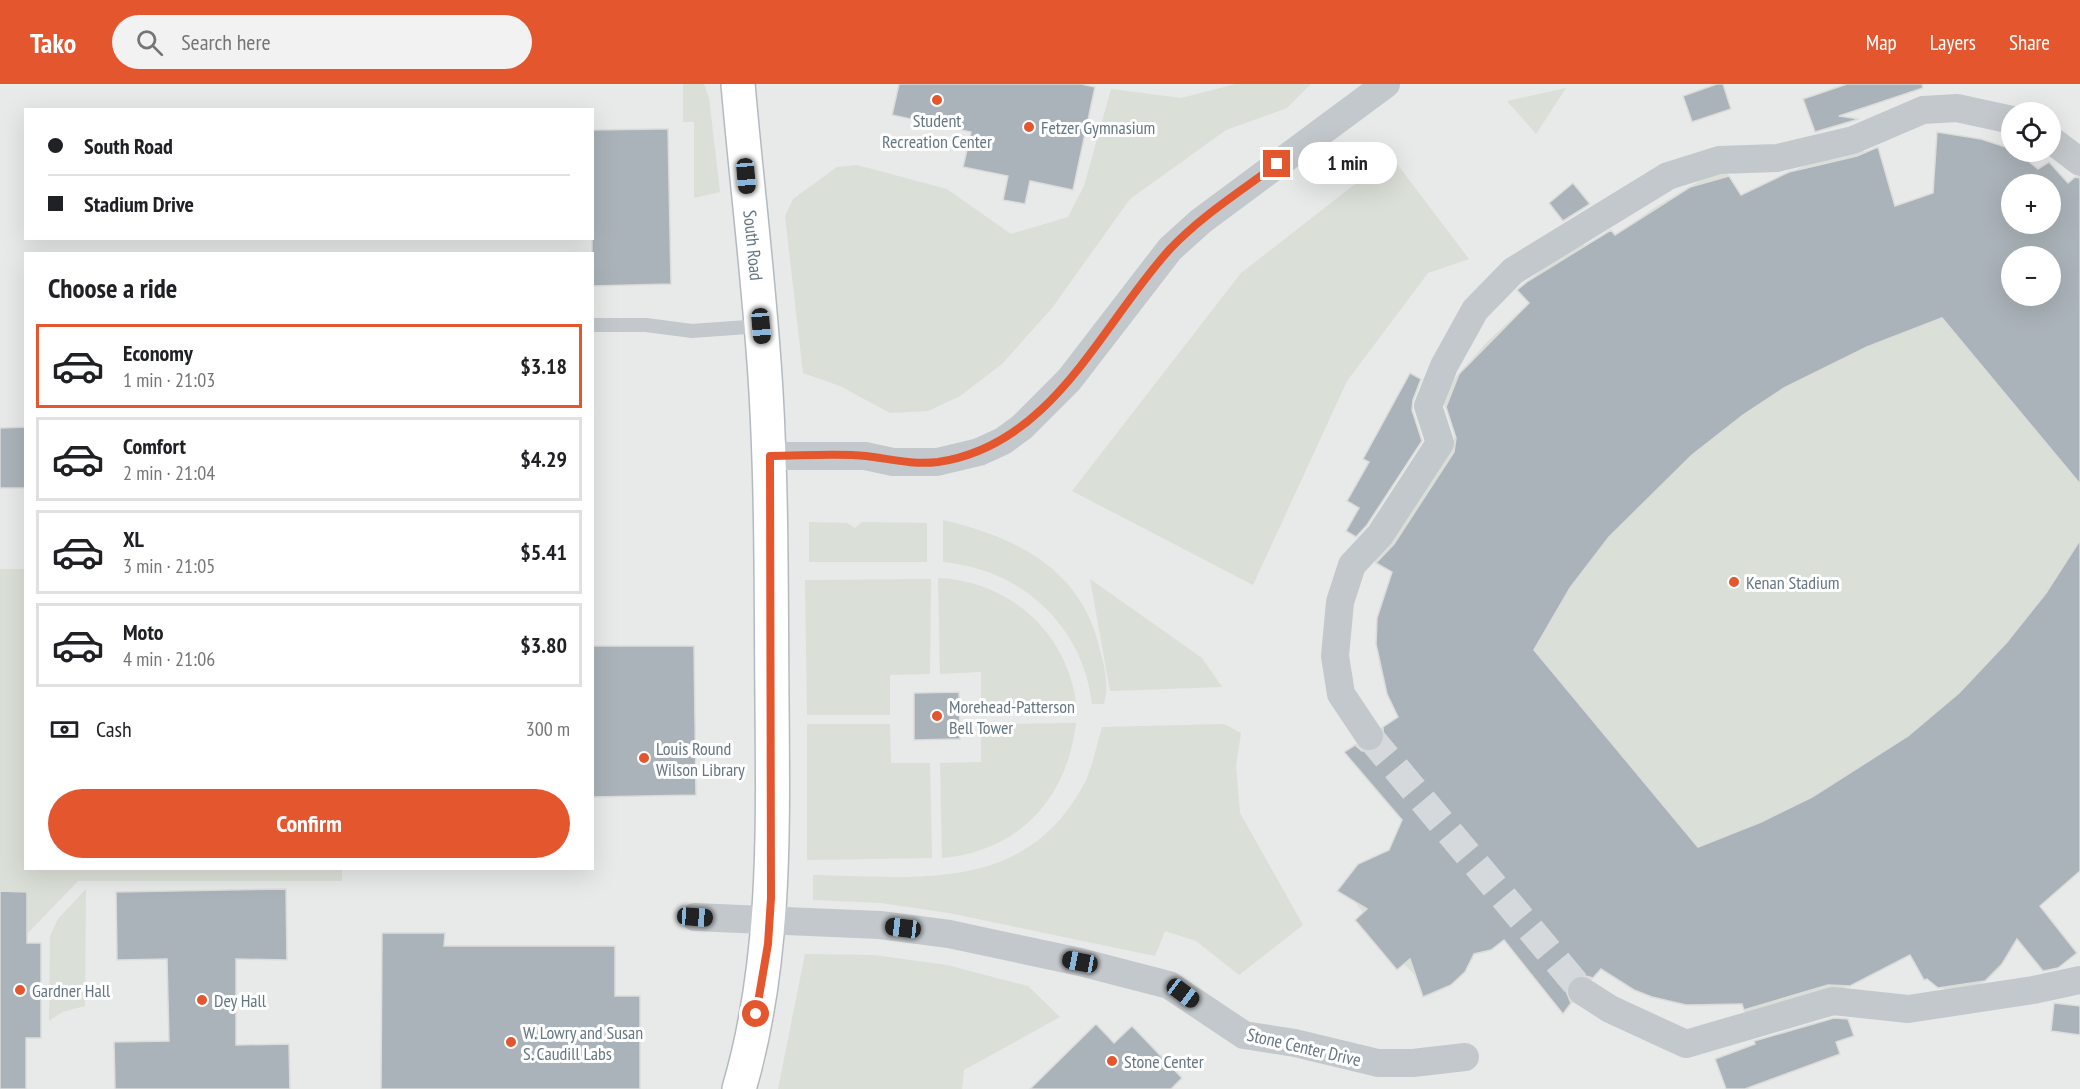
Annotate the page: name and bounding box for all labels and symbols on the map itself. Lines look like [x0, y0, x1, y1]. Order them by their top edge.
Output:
marker: Student Recreation Center [930, 93, 944, 107]
place label: Student Recreation Center [882, 109, 992, 153]
place label: Fetzer Gymnasium [1041, 116, 1155, 139]
marker: Fetzer Gymnasium [1022, 120, 1036, 134]
callout: 1 min [1298, 143, 1397, 185]
route end [1263, 150, 1290, 177]
car [735, 157, 757, 195]
street label: South Road [739, 209, 769, 282]
car [750, 307, 772, 345]
place label: Kenan Stadium [1746, 571, 1840, 594]
marker: Kenan Stadium [1727, 575, 1741, 589]
place label: Morehead-Patterson Bell Tower [949, 695, 1075, 739]
marker: Morehead-Patterson Bell Tower [930, 709, 944, 723]
place label: Louis Round Wilson Library [656, 737, 745, 781]
marker: Louis Round Wilson Library [637, 751, 651, 765]
car [676, 907, 714, 927]
car [884, 917, 922, 939]
car [1061, 950, 1099, 974]
car [1163, 975, 1203, 1011]
place label: Gardner Hall [32, 979, 111, 1002]
marker: Gardner Hall [13, 983, 27, 997]
place label: Dey Hall [214, 989, 267, 1012]
marker: Dey Hall [195, 993, 209, 1007]
route start [742, 1000, 769, 1027]
place label: W. Lowry and Susan S. Caudill Labs [523, 1021, 643, 1065]
street label: Stone Center Drive [1245, 1023, 1363, 1071]
marker: W. Lowry and Susan S. Caudill Labs [504, 1035, 518, 1049]
place label: Stone Center [1124, 1050, 1204, 1073]
marker: Stone Center [1105, 1054, 1119, 1068]

